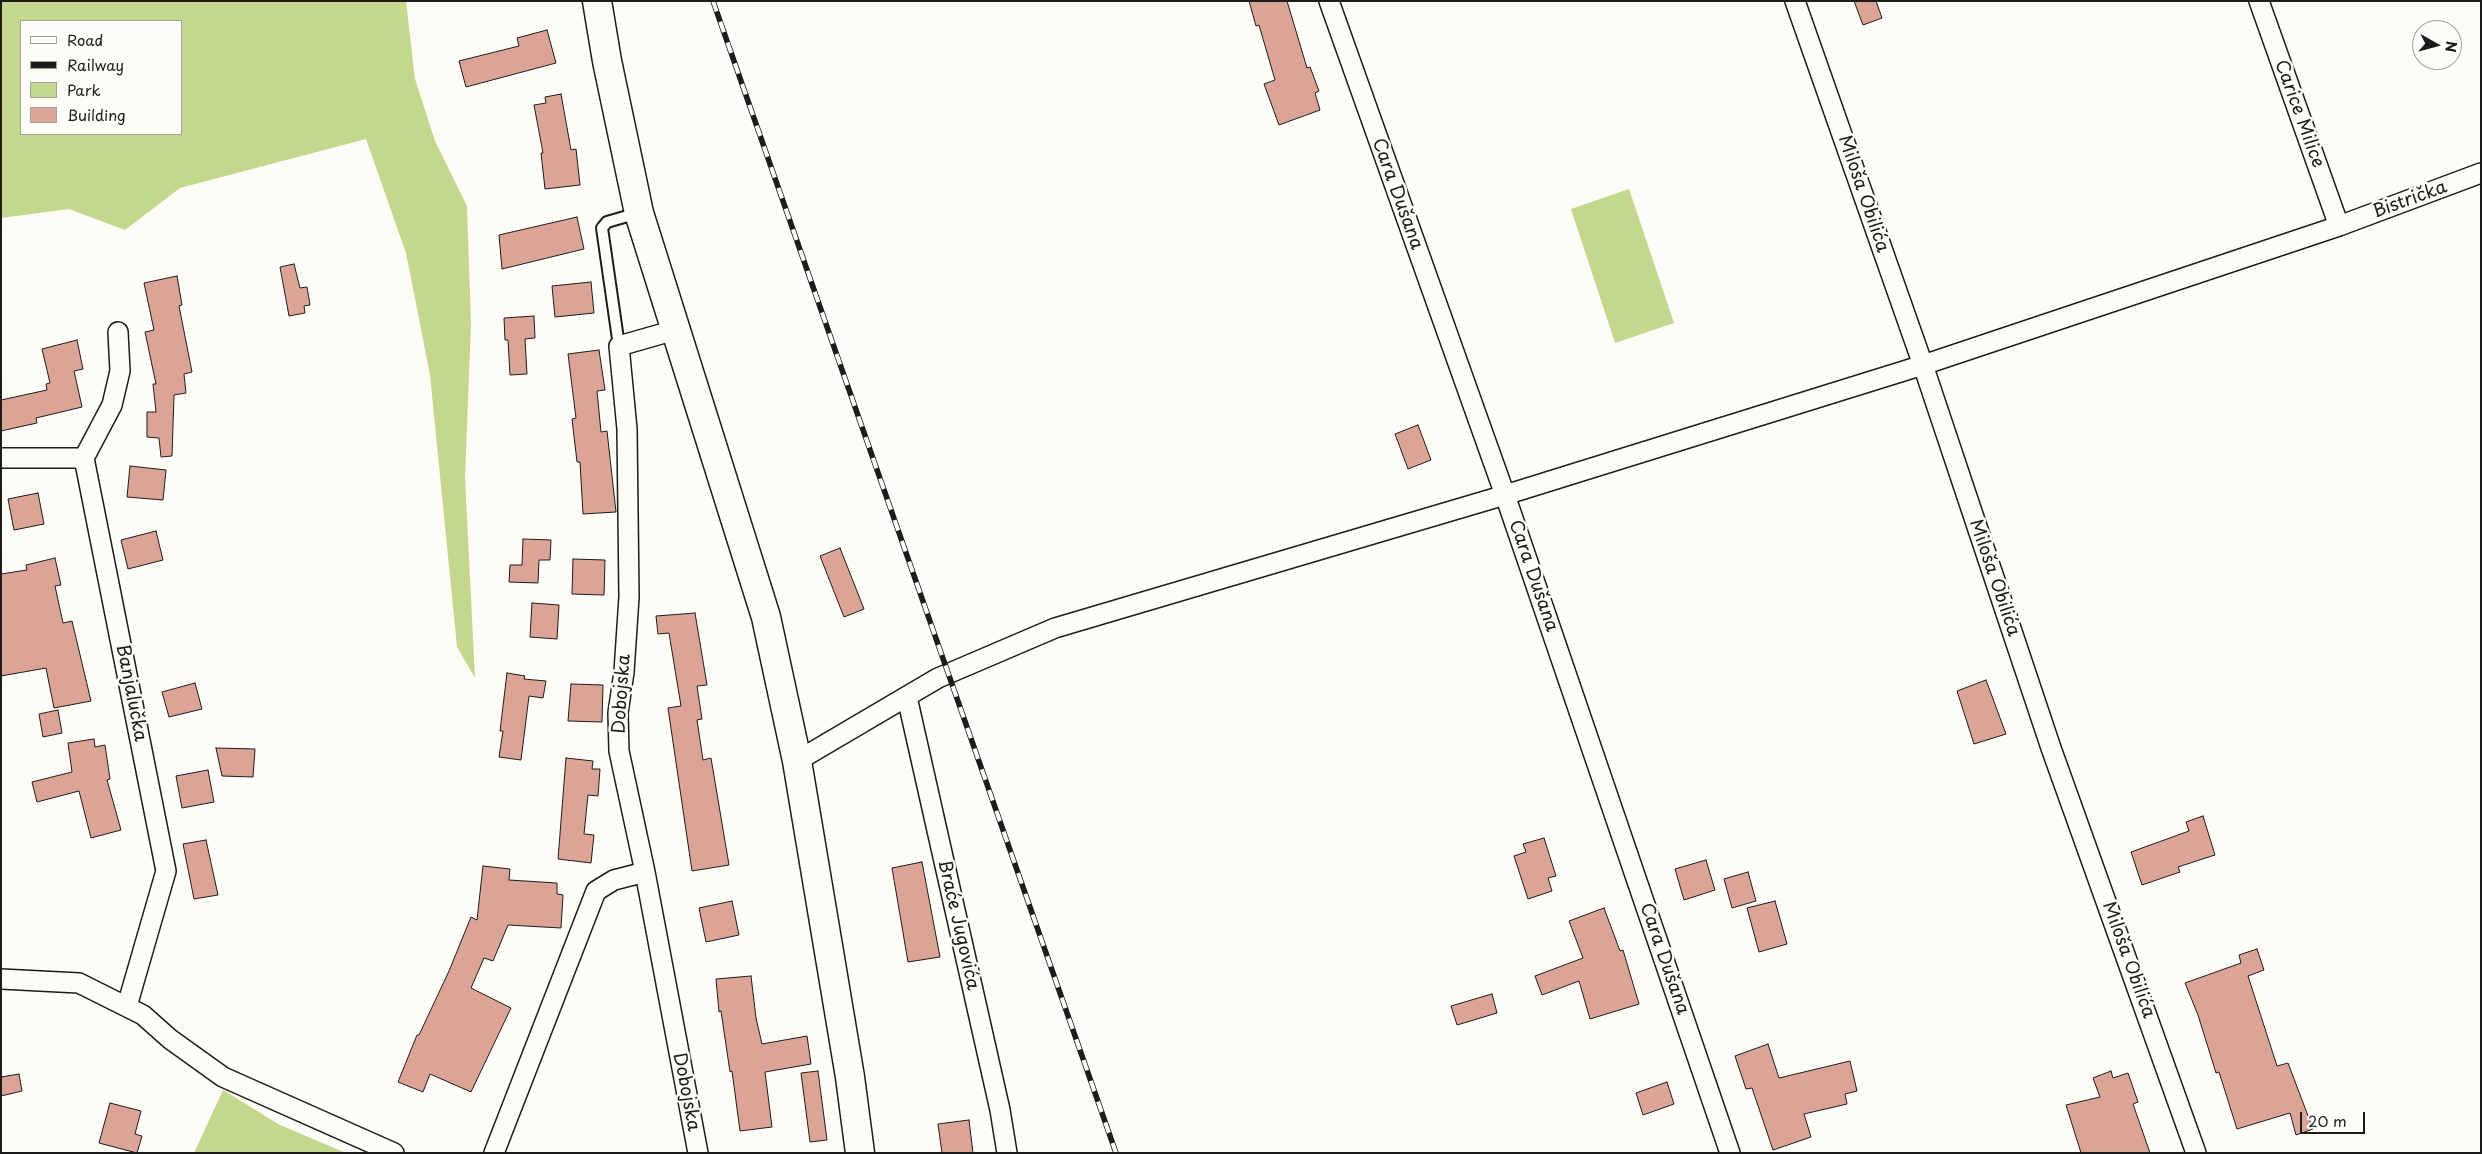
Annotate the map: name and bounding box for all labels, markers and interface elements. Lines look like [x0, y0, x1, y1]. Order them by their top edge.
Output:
legend [20, 20, 182, 135]
north arrow [2412, 20, 2462, 70]
text: Road [67, 28, 103, 51]
text: N [2440, 40, 2462, 54]
text: Railway [67, 53, 124, 76]
street label: Carice Milice [2270, 57, 2328, 171]
text: Park [67, 78, 101, 101]
text: Building [67, 103, 126, 126]
street label: Miloša Obilića [1833, 133, 1893, 255]
street label: Cara Dušana [1367, 135, 1427, 253]
street label: Bistrička [2370, 177, 2450, 223]
street label: Cara Dušana [1504, 517, 1562, 635]
street label: Miloša Obilića [1964, 517, 2024, 639]
street label: Banjalučka [111, 643, 151, 743]
street label: Dobojska [608, 654, 636, 734]
street label: Braće Jugovića [933, 858, 983, 992]
street label: Miloša Obilića [2097, 899, 2159, 1021]
street label: Cara Dušana [1635, 900, 1693, 1018]
street label: Dobojska [668, 1051, 704, 1133]
scale bar [2302, 1102, 2367, 1134]
text: 20 m [2308, 1109, 2347, 1132]

